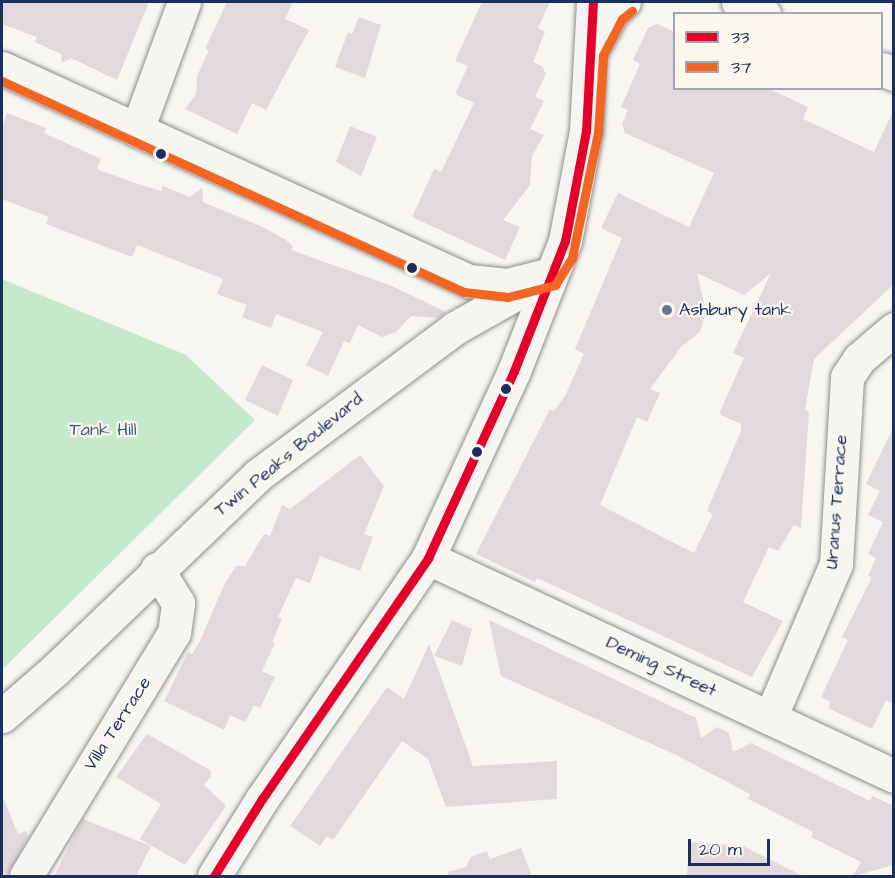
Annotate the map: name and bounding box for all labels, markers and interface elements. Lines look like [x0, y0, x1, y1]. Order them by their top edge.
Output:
legend [673, 12, 883, 90]
text: 33 [731, 25, 749, 50]
text: 37 [731, 55, 751, 80]
unlabelled marker [155, 148, 167, 160]
unlabelled marker [406, 262, 418, 274]
place label: Ashbury tank [679, 299, 791, 321]
marker: Ashbury tank [660, 303, 674, 317]
unlabelled marker [500, 383, 512, 395]
street label: Twin Peaks Boulevard [210, 389, 368, 521]
park label: Tank Hill [70, 419, 136, 441]
street label: Uranus Terrace [822, 434, 852, 570]
unlabelled marker [471, 446, 483, 458]
street label: Deming Street [602, 632, 720, 702]
street label: Villa Terrace [80, 673, 156, 775]
scale bar [691, 827, 774, 865]
text: 20 m [699, 837, 742, 862]

